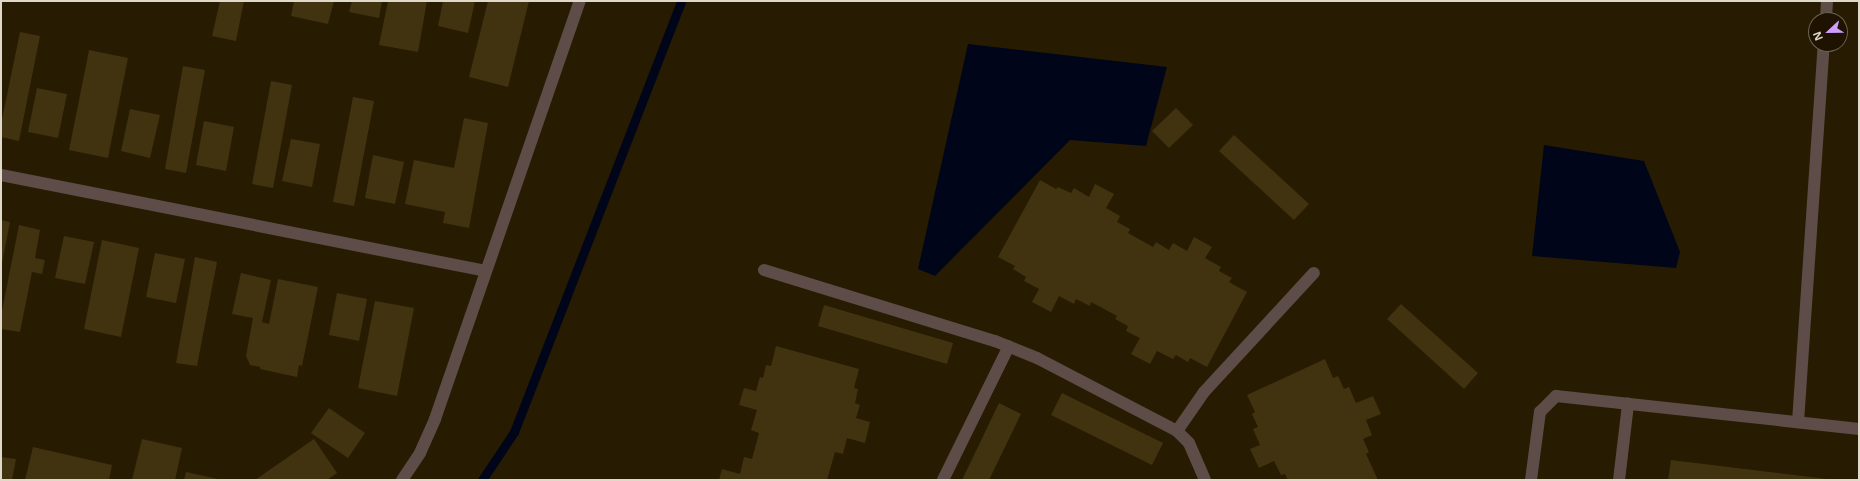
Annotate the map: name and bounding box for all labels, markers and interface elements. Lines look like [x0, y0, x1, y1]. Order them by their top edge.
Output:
north arrow [1808, 12, 1848, 52]
text: N [1809, 29, 1826, 43]

